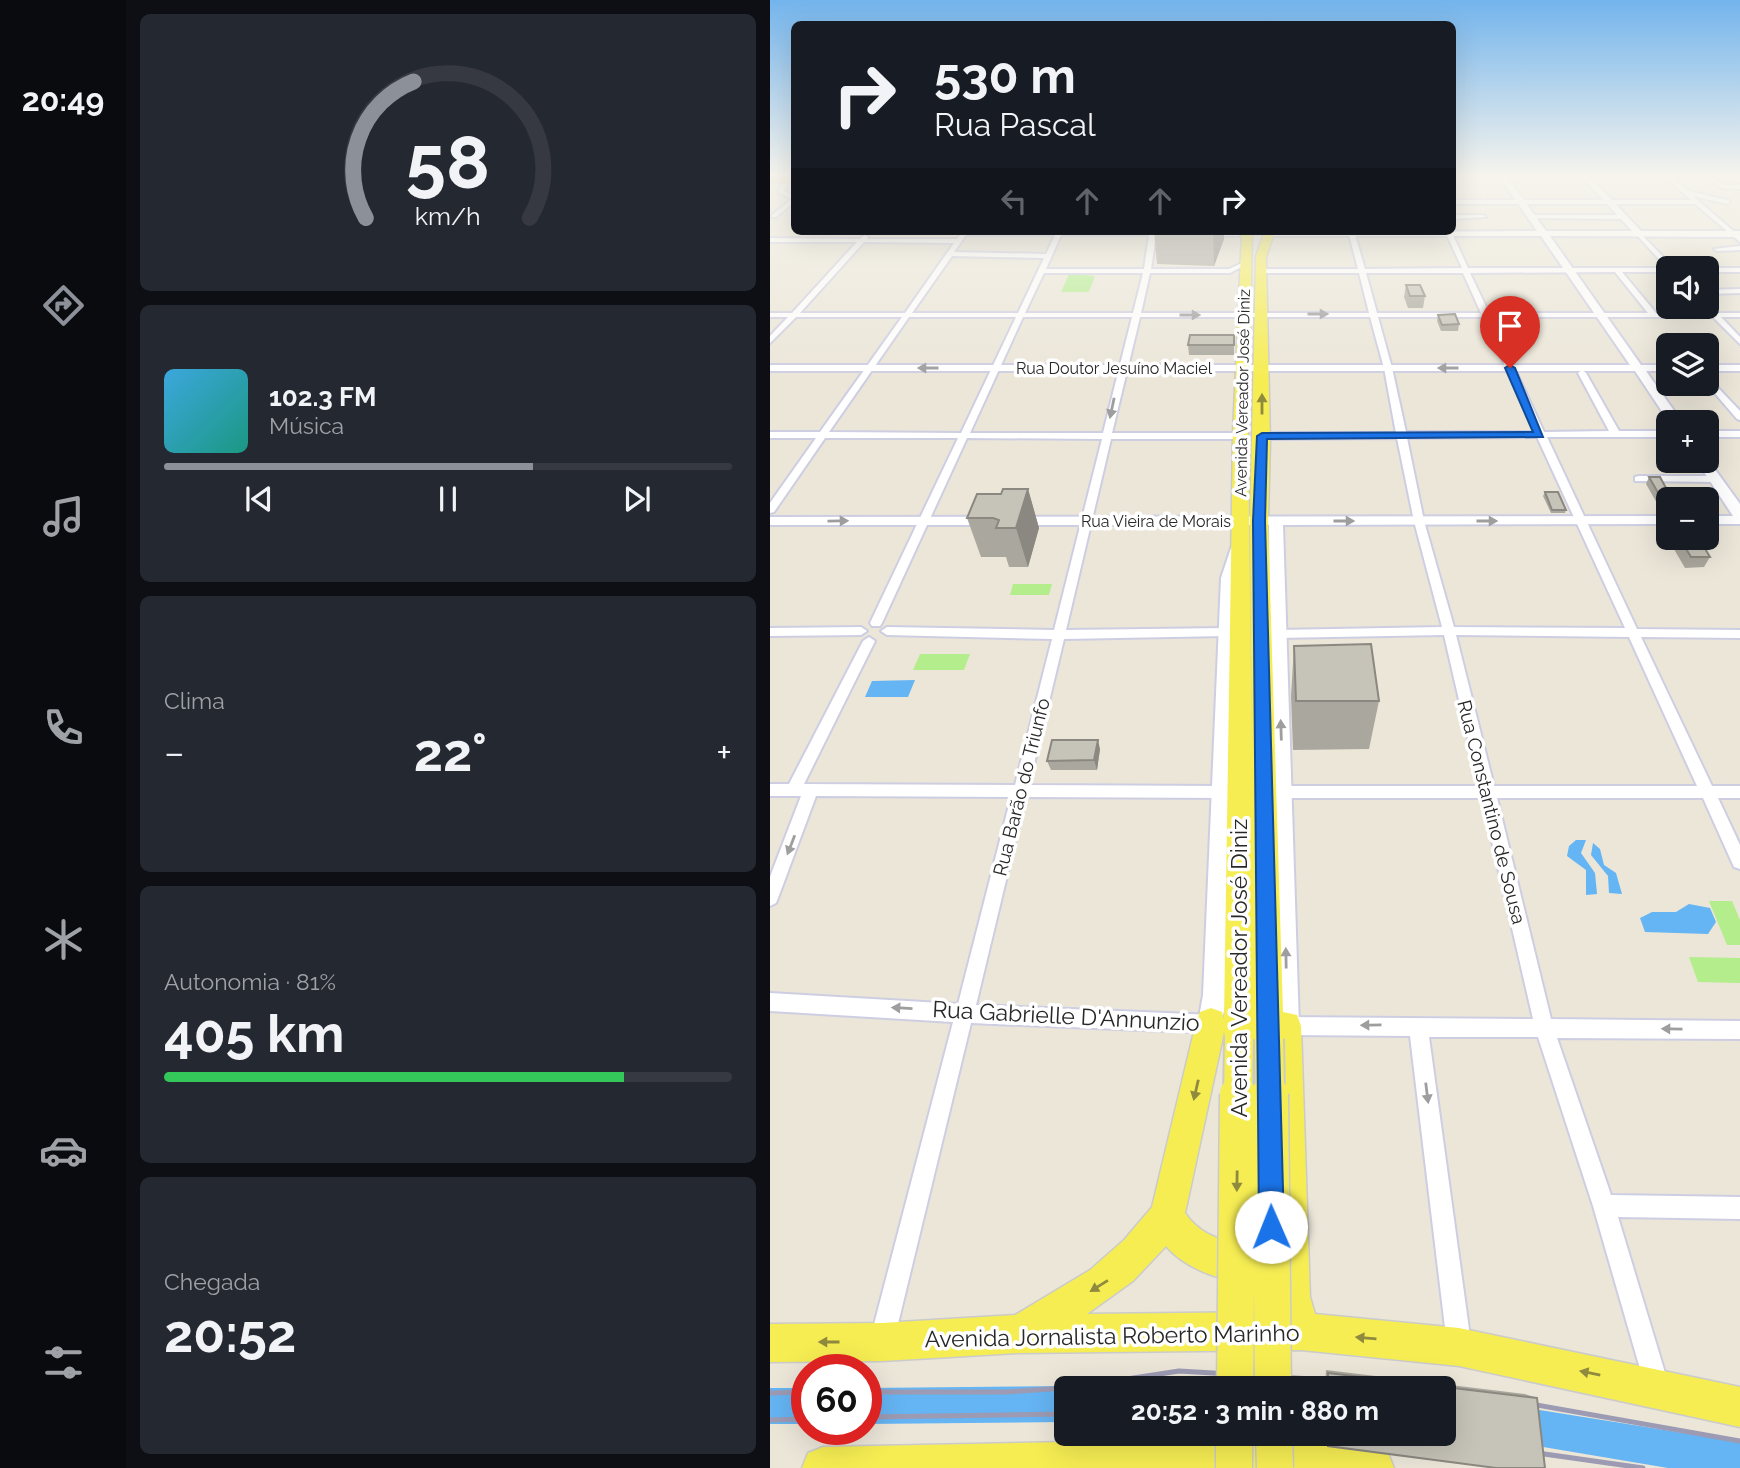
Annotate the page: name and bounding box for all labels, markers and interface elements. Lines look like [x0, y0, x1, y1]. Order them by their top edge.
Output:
text: 530 m [934, 47, 1076, 104]
icon: right [819, 49, 910, 140]
text: 20:49 [22, 81, 104, 118]
text: Rua Pascal [934, 106, 1096, 143]
text: 58 [406, 121, 490, 206]
icon: left [995, 182, 1033, 220]
icon: ahead [1068, 182, 1106, 220]
icon: ahead [1141, 182, 1179, 220]
icon: right [1214, 182, 1252, 220]
text: km/h [415, 201, 481, 231]
map controls [1656, 256, 1719, 550]
button: sound [1656, 256, 1719, 319]
icon: directions [39, 281, 88, 330]
street label: Avenida Vereador José Diniz [1231, 289, 1254, 497]
pin [1480, 296, 1540, 368]
icon: arrive [1491, 307, 1529, 345]
one-way arrow [1307, 308, 1329, 320]
one-way arrow [1179, 309, 1201, 321]
button: layers [1656, 333, 1719, 396]
street label: Rua Doutor Jesuíno Maciel [1016, 359, 1213, 378]
one-way arrow [917, 362, 939, 374]
one-way arrow [1437, 362, 1459, 374]
text: 102.3 FM [269, 382, 376, 412]
one-way arrow [1256, 393, 1268, 415]
one-way arrow [1106, 397, 1117, 419]
button: + [1656, 410, 1719, 473]
text: Música [269, 412, 344, 439]
icon: previous [240, 480, 278, 518]
icon: pause [429, 480, 467, 518]
icon: next [618, 480, 656, 518]
button: − [1656, 487, 1719, 550]
icon: music [39, 492, 88, 541]
street label: Rua Vieira de Morais [1081, 512, 1231, 531]
one-way arrow [827, 515, 849, 526]
one-way arrow [1334, 515, 1356, 527]
one-way arrow [1476, 515, 1498, 527]
text: Clima [164, 687, 225, 714]
street label: Rua Barão do Triunfo [988, 696, 1054, 878]
street label: Rua Constantino de Sousa [1453, 698, 1531, 926]
icon: phone [39, 703, 88, 752]
one-way arrow [1275, 719, 1286, 741]
text: 22° [414, 722, 487, 783]
text: − [164, 730, 184, 775]
text: + [716, 730, 732, 775]
street label: Avenida Vereador José Diniz [1225, 819, 1252, 1117]
one-way arrow [785, 834, 796, 855]
icon: climate [39, 915, 88, 964]
one-way arrow [1280, 947, 1291, 969]
text: Autonomia · 81% [164, 968, 336, 995]
street label: Rua Gabrielle D'Annunzio [932, 995, 1200, 1036]
text: 405 km [164, 1003, 344, 1064]
one-way arrow [891, 1003, 913, 1014]
one-way arrow [1360, 1019, 1382, 1031]
one-way arrow [1661, 1023, 1683, 1035]
one-way arrow [1191, 1079, 1202, 1101]
one-way arrow [1421, 1083, 1432, 1105]
icon: car [39, 1126, 88, 1175]
one-way arrow [1231, 1170, 1243, 1192]
position arrow [1234, 1190, 1308, 1264]
text: Chegada [164, 1268, 260, 1295]
one-way arrow [1090, 1279, 1109, 1292]
text: 20:52 [164, 1303, 296, 1364]
street label: Avenida Jornalista Roberto Marinho [924, 1319, 1300, 1352]
one-way arrow [1354, 1332, 1376, 1343]
one-way arrow [818, 1336, 840, 1348]
icon: filters [39, 1338, 88, 1387]
speed limit sign: 60 [791, 1354, 882, 1445]
one-way arrow [1579, 1368, 1601, 1379]
text: 20:52 · 3 min · 880 m [1131, 1396, 1379, 1426]

